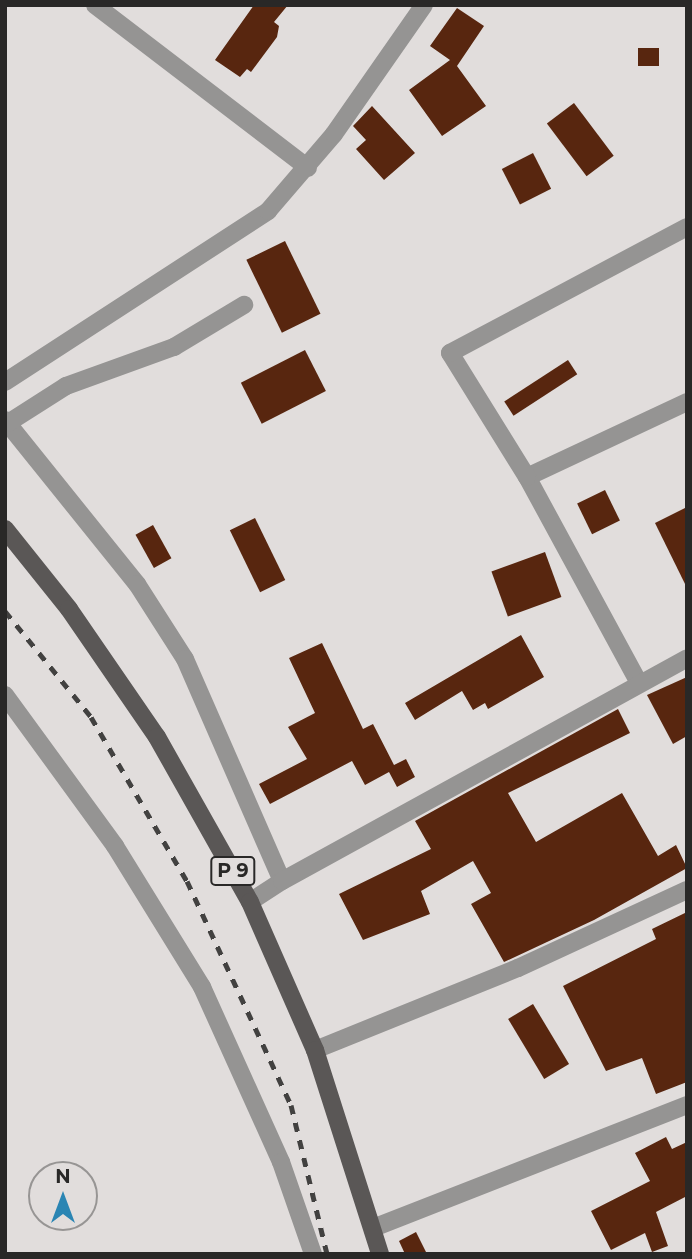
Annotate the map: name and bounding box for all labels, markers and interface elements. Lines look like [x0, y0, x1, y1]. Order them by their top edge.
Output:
road number: P 9 [210, 856, 256, 886]
north arrow [28, 1161, 98, 1231]
text: N [55, 1165, 71, 1188]

